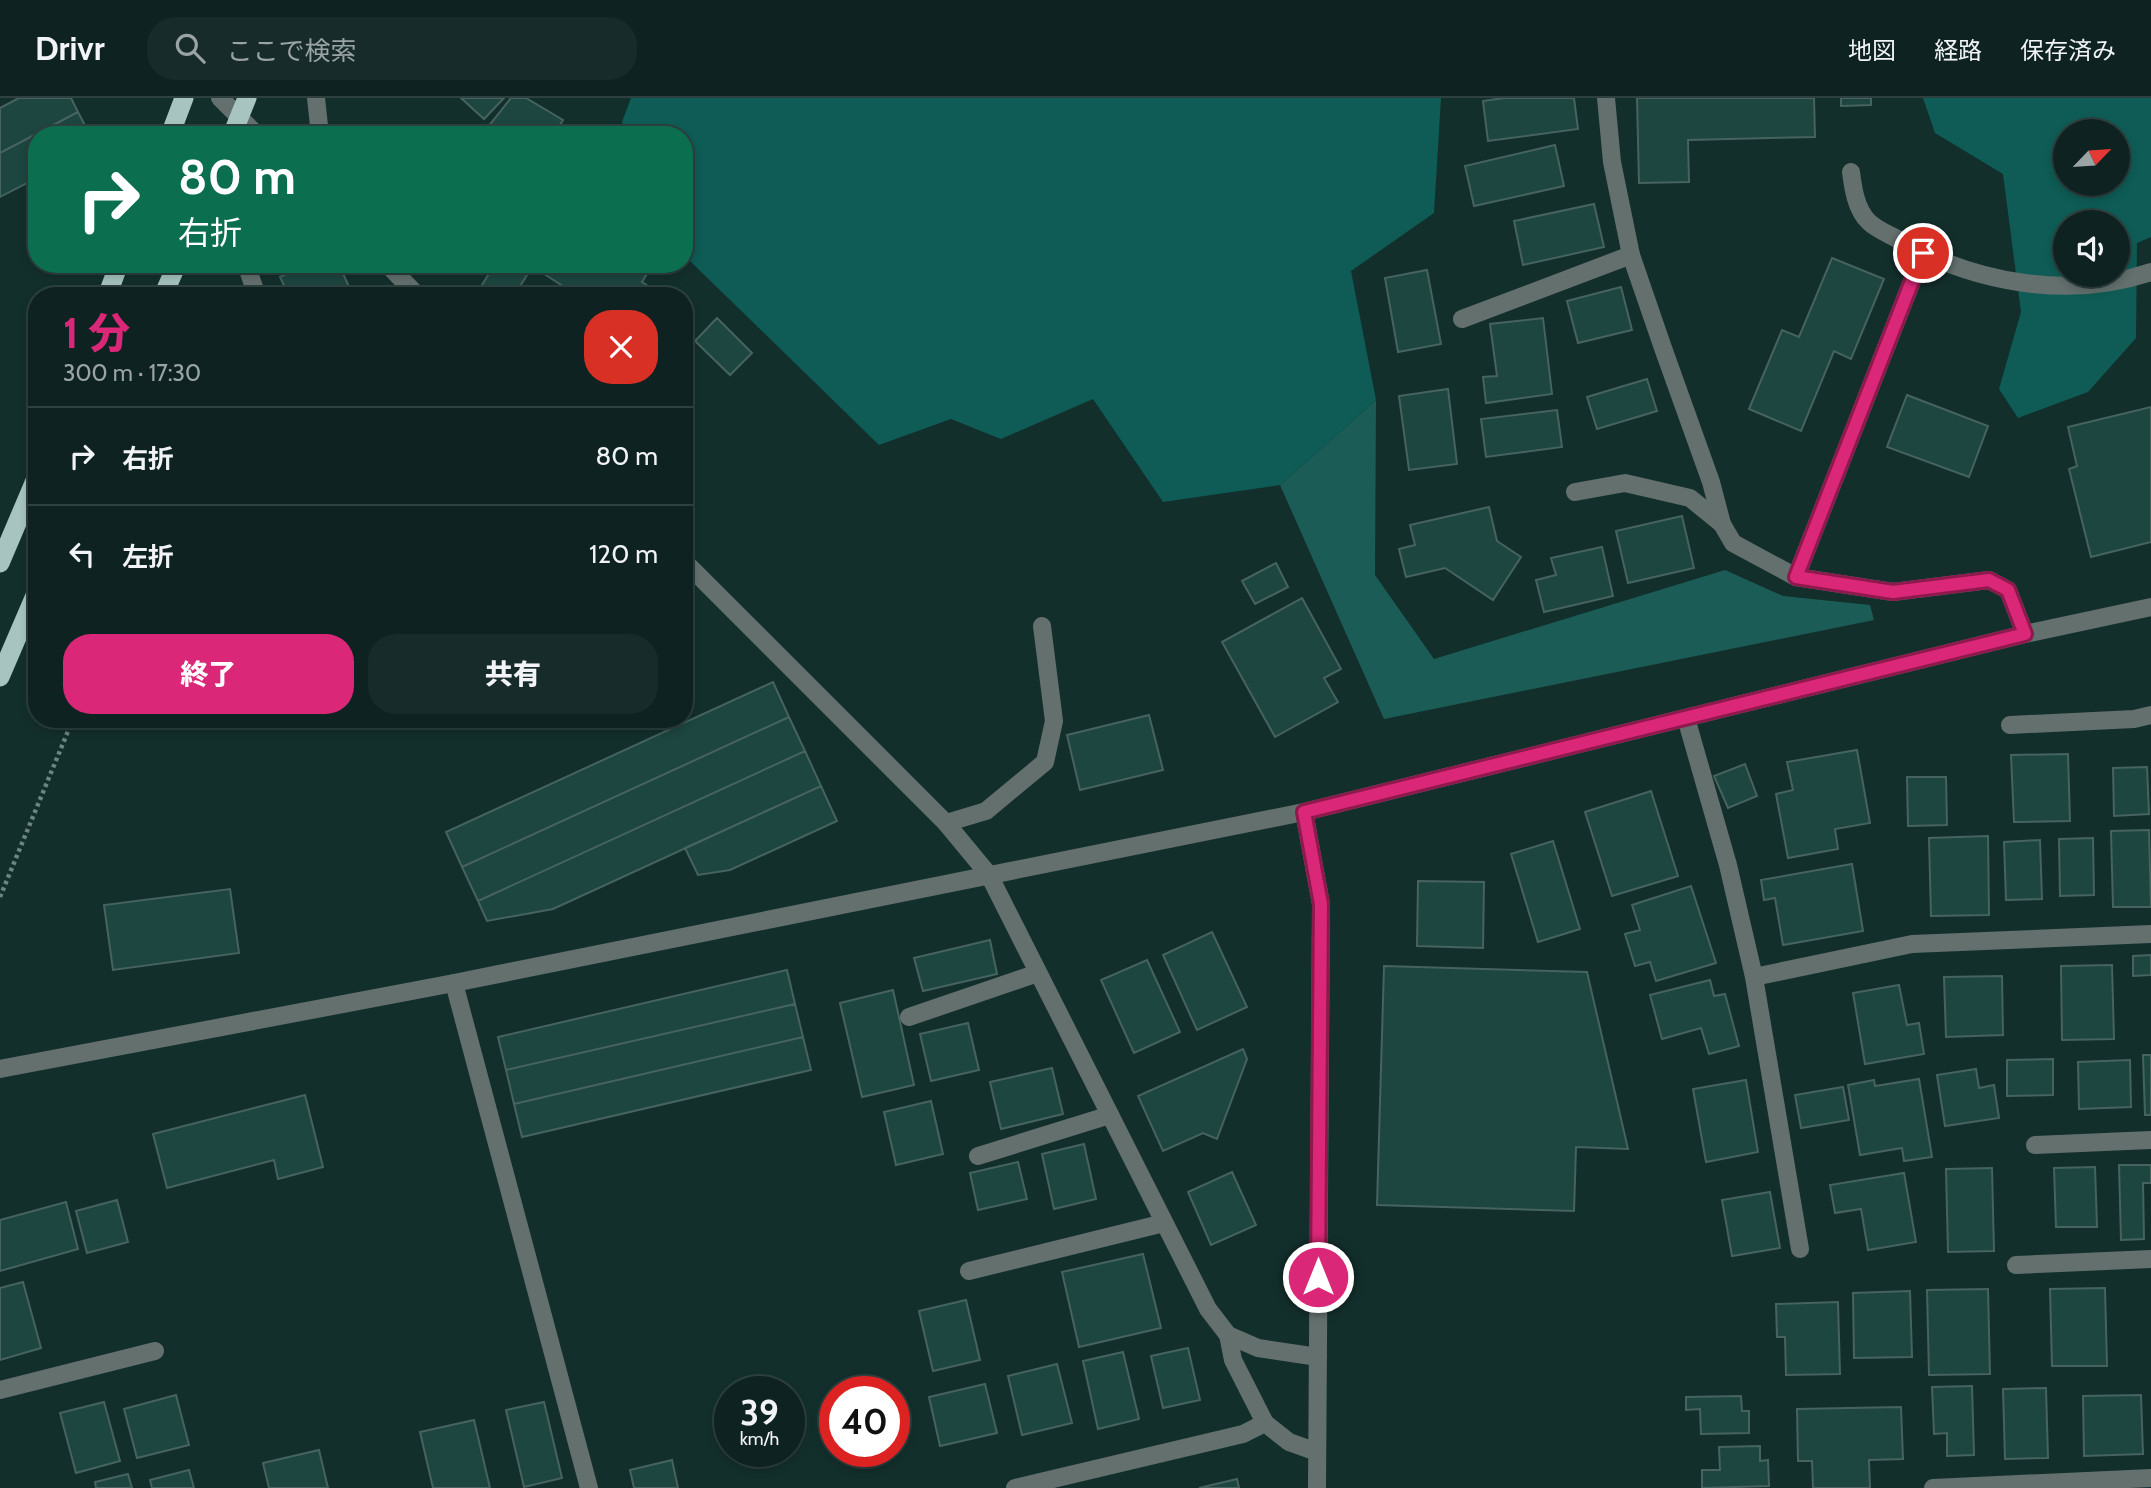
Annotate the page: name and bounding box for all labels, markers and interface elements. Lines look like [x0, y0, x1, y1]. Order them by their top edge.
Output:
search box [147, 17, 637, 80]
text: Drivr [35, 28, 105, 68]
icon: search [171, 29, 209, 67]
text: ここで検索 [227, 35, 357, 67]
text: 地図 [1848, 36, 1896, 65]
text: 経路 [1934, 36, 1982, 65]
text: 保存済み [2020, 36, 2116, 65]
north arrow [2053, 119, 2130, 196]
map controls [2053, 119, 2130, 287]
text: 80 m [178, 147, 296, 206]
icon: right [63, 154, 154, 245]
button: sound [2053, 210, 2130, 287]
text: 右折 [178, 213, 242, 252]
pin [1893, 223, 1953, 283]
icon: arrive [1904, 234, 1942, 272]
text: 1 分 [63, 307, 130, 359]
button: close [584, 310, 658, 384]
text: 300 m · 17:30 [63, 359, 201, 387]
icon: right [63, 437, 101, 475]
text: 80 m [595, 440, 658, 472]
text: 右折 [122, 443, 174, 475]
icon: left [63, 535, 101, 573]
text: 120 m [589, 538, 658, 570]
text: 左折 [122, 541, 174, 573]
button: 終了 [63, 634, 354, 714]
button: 共有 [368, 634, 658, 714]
position arrow [1281, 1240, 1355, 1314]
speed limit sign: 40 [819, 1376, 910, 1467]
text: 39 [740, 1391, 779, 1434]
text: km/h [740, 1428, 779, 1450]

